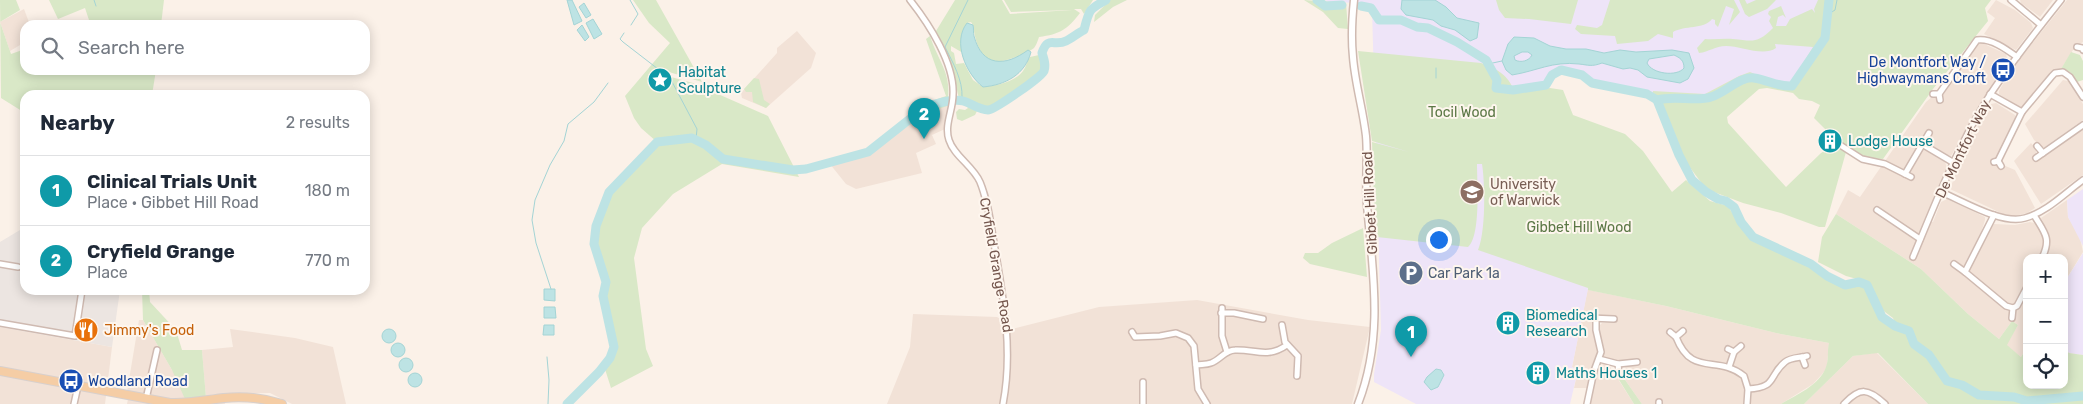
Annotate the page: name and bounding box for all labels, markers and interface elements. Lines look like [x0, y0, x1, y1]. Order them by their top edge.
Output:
search box [20, 20, 370, 75]
icon: search [38, 34, 66, 62]
text: Search here [78, 36, 185, 59]
place label: De Montfort Way / Highwaymans Croft [1857, 54, 1987, 87]
bus stop icon: De Montfort Way / Highwaymans Croft [1990, 57, 2016, 83]
place label: Habitat Sculpture [678, 64, 742, 97]
place icon: Habitat Sculpture [647, 67, 673, 93]
street label: De Montfort Way [1932, 97, 1994, 201]
pin: 2 [908, 98, 940, 139]
park label: Tocil Wood [1428, 104, 1496, 121]
text: Nearby [40, 110, 115, 135]
text: 2 results [286, 113, 350, 132]
building icon: Lodge House [1817, 128, 1843, 154]
place label: Lodge House [1848, 133, 1933, 150]
street label: Gibbet Hill Road [1359, 151, 1381, 255]
text: Clinical Trials Unit [87, 170, 257, 193]
place label: University of Warwick [1490, 176, 1561, 209]
school or university icon: University of Warwick [1459, 179, 1485, 205]
text: 1 [52, 181, 60, 200]
text: 180 m [305, 181, 350, 200]
text: Place · Gibbet Hill Road [87, 193, 259, 212]
street label: Cryfield Grange Road [976, 196, 1016, 334]
park label: Gibbet Hill Wood [1527, 219, 1632, 236]
your location [1426, 227, 1452, 253]
text: Cryfield Grange [87, 240, 235, 263]
text: 2 [51, 251, 61, 270]
text: 770 m [305, 251, 350, 270]
map controls [2023, 254, 2068, 389]
button: + [2023, 254, 2068, 299]
parking icon: Car Park 1a [1398, 260, 1424, 286]
text: Place [87, 263, 128, 282]
place label: Car Park 1a [1428, 265, 1500, 282]
button: − [2023, 299, 2068, 344]
place label: Biomedical Research [1526, 307, 1598, 340]
building icon: Biomedical Research [1495, 310, 1521, 336]
pin: 1 [1395, 316, 1427, 357]
restaurant icon: Jimmy's Food [73, 317, 99, 343]
place label: Jimmy's Food [104, 322, 194, 339]
button: locate [2023, 344, 2068, 389]
building icon: Maths Houses 1 [1525, 360, 1551, 386]
place label: Maths Houses 1 [1556, 365, 1657, 382]
bus stop icon: Woodland Road [58, 368, 84, 394]
place label: Woodland Road [88, 373, 188, 390]

